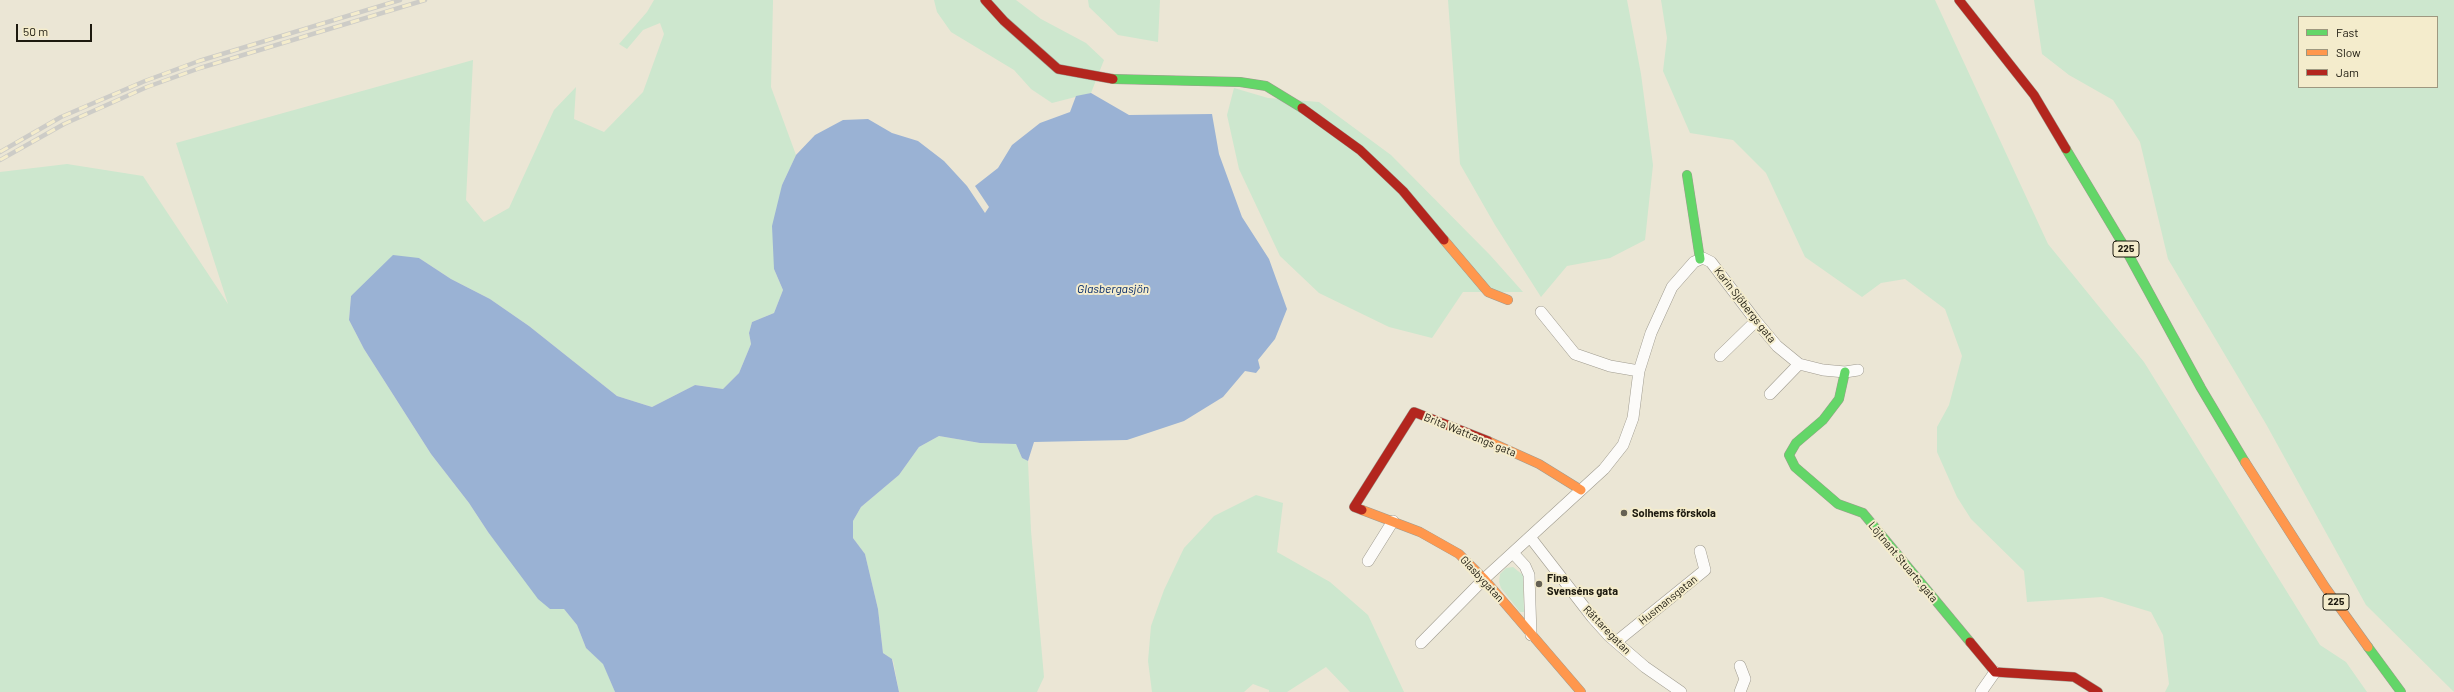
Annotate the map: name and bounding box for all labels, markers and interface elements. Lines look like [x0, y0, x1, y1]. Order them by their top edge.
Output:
scale bar [18, 16, 94, 42]
legend [2298, 16, 2438, 88]
text: 50 m [23, 24, 48, 38]
text: Fast [2336, 25, 2359, 39]
text: Slow [2336, 45, 2361, 59]
text: Jam [2336, 65, 2359, 79]
road number: 225 [2113, 241, 2139, 257]
street label: Karin Sjöbergs gata [1711, 265, 1779, 345]
water label: Glasbergasjön [1077, 282, 1149, 296]
street label: Brita Wattrangs gata [1422, 410, 1518, 460]
place label: Solhems förskola [1632, 506, 1716, 520]
marker: Solhems förskola [1619, 508, 1629, 518]
street label: Löjtnant Stuarts gata [1865, 519, 1941, 605]
street label: Glasbygatan [1457, 553, 1507, 605]
place label: Fina Svenséns gata [1547, 571, 1618, 597]
street label: Husmansgatan [1636, 572, 1700, 628]
marker: Fina Svenséns gata [1534, 579, 1544, 589]
road number: 225 [2323, 594, 2349, 610]
street label: Rättaregatan [1580, 603, 1634, 657]

